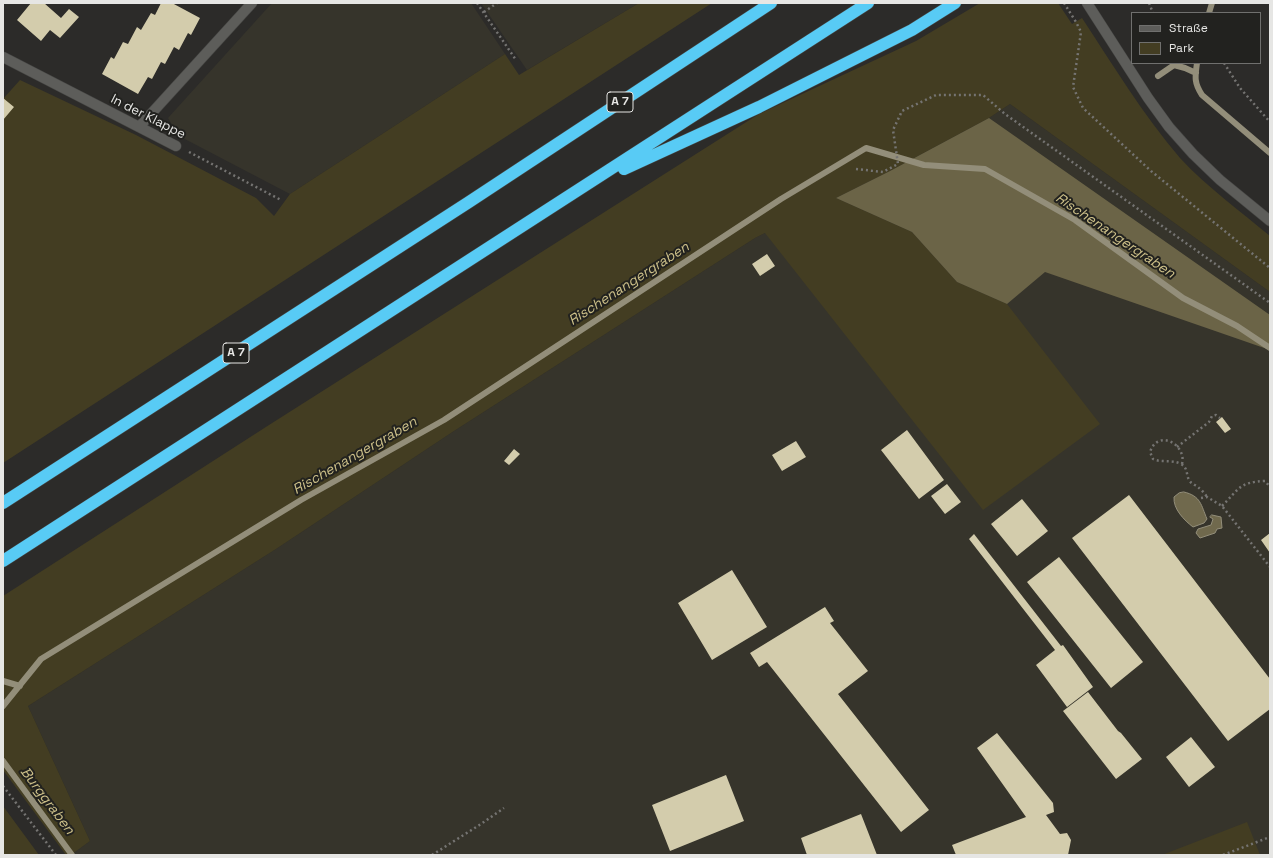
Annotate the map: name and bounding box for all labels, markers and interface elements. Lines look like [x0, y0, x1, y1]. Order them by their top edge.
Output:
legend [1131, 12, 1261, 64]
text: Straße [1169, 20, 1208, 36]
text: Park [1169, 40, 1194, 56]
street label: In der Klappe [108, 91, 188, 143]
road number: A 7 [607, 92, 633, 112]
water label: Rischenangergraben [1052, 190, 1178, 282]
water label: Rischenangergraben [566, 239, 692, 329]
road number: A 7 [223, 343, 249, 363]
water label: Rischenangergraben [290, 414, 420, 498]
water label: Burggraben [16, 764, 78, 838]

